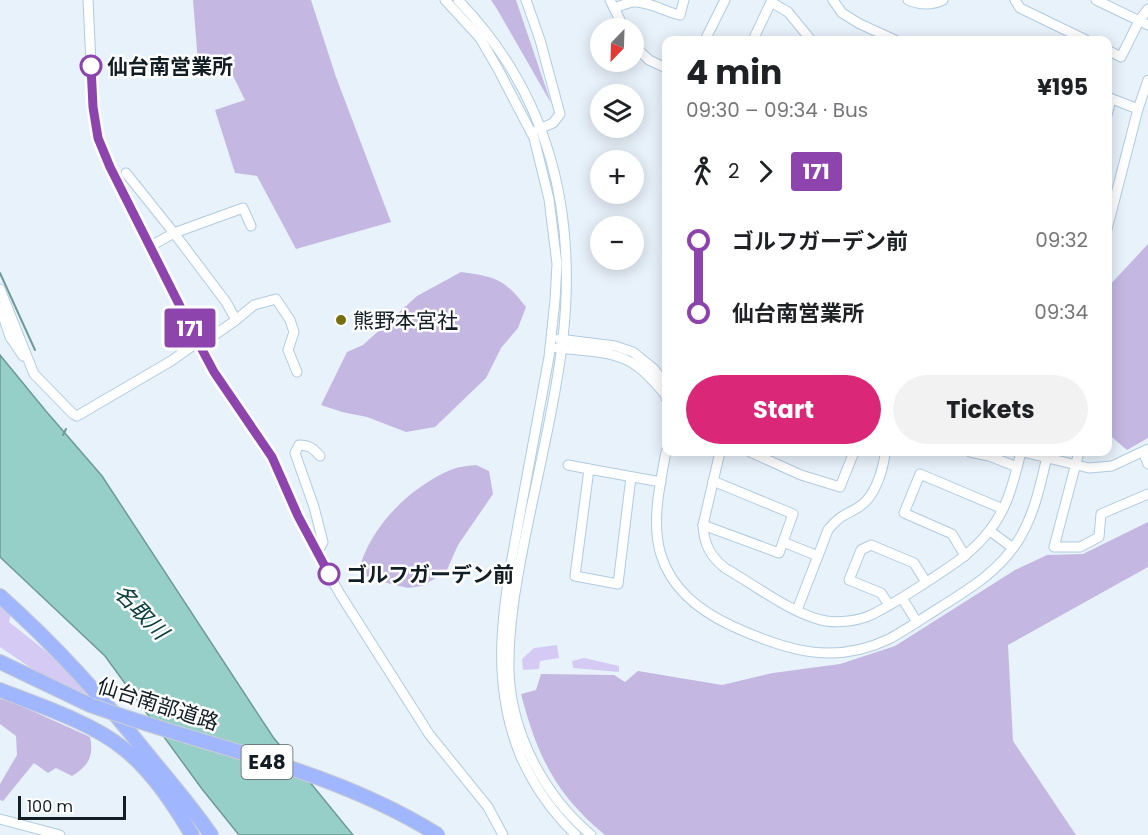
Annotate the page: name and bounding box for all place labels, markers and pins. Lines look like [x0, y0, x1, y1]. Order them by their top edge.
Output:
place label: 仙台南営業所 [107, 52, 233, 81]
marker: 仙台南営業所 [80, 55, 102, 77]
place label: 熊野本宮社 [353, 306, 458, 335]
marker: 熊野本宮社 [334, 313, 348, 327]
place label: ゴルフガーデン前 [346, 560, 514, 589]
marker: ゴルフガーデン前 [318, 563, 340, 585]

